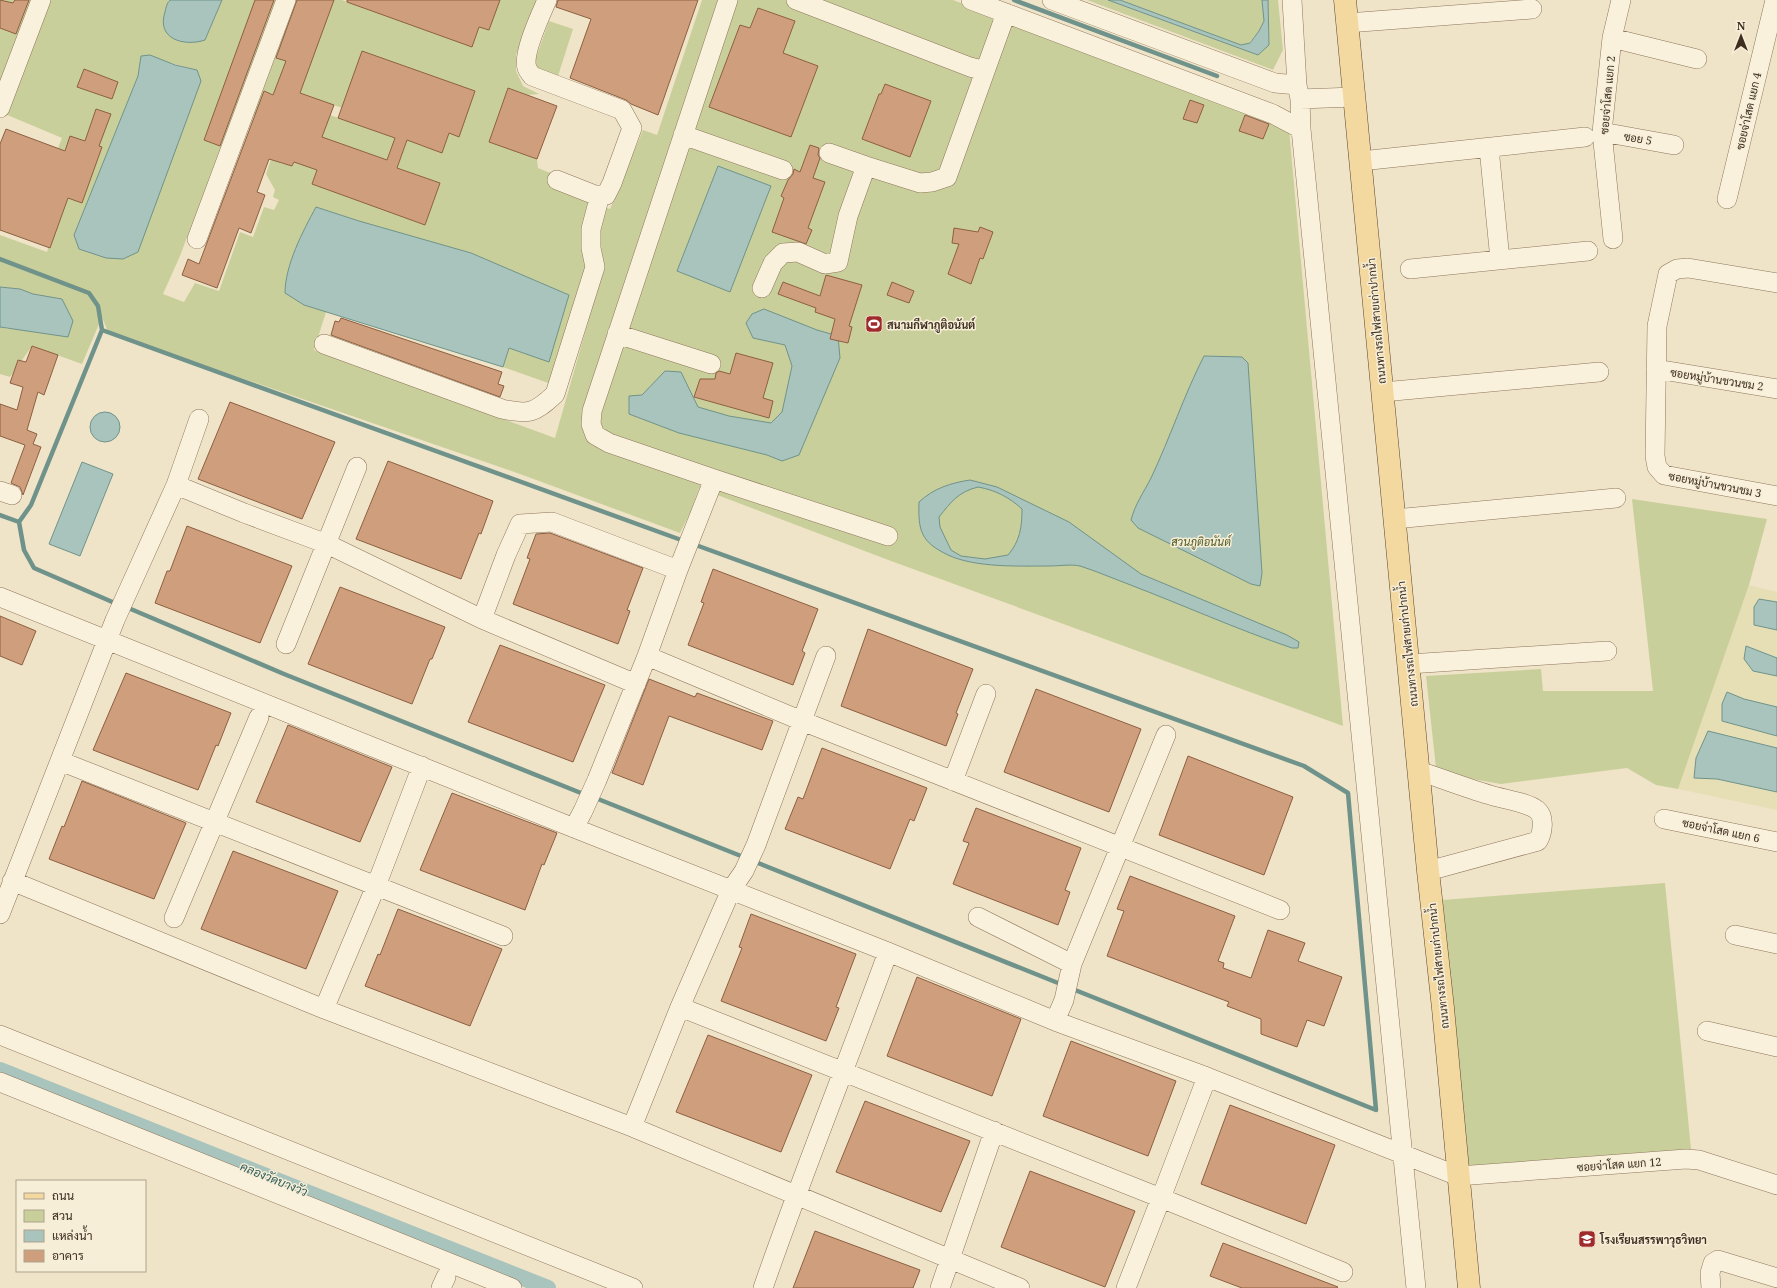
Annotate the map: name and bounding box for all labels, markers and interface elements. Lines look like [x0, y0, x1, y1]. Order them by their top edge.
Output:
north arrow [1721, 16, 1761, 56]
text: N [1737, 18, 1746, 33]
street label: ซอยจ่าโสด แยก 2 [1596, 55, 1618, 135]
street label: ซอยจ่าโสด แยก 4 [1732, 71, 1764, 151]
street label: ซอย 5 [1623, 128, 1653, 148]
street label: ถนนทางรถไฟสายเก่าปากน้ำ [1360, 257, 1389, 385]
sports icon: สนามกีฬาภูติอนันต์ [864, 314, 884, 334]
place label: สนามกีฬาภูติอนันต์ [887, 317, 976, 333]
street label: ซอยหมู่บ้านชวนชม 2 [1669, 364, 1765, 395]
street label: ซอยหมู่บ้านชวนชม 3 [1667, 468, 1763, 501]
park label: สวนภูติอนันต์ [1171, 534, 1233, 550]
street label: ถนนทางรถไฟสายเก่าปากน้ำ [1390, 580, 1421, 708]
street label: ซอยจ่าโสด แยก 6 [1681, 814, 1761, 846]
street label: ถนนทางรถไฟสายเก่าปากน้ำ [1421, 902, 1452, 1030]
street label: ซอยจ่าโสด แยก 12 [1576, 1154, 1662, 1174]
water label: คลองวัดบางวัว [238, 1158, 310, 1200]
legend [16, 1180, 146, 1272]
text: ถนน [52, 1187, 75, 1204]
text: สวน [52, 1207, 73, 1224]
text: แหล่งน้ำ [52, 1225, 92, 1244]
school or university icon: โรงเรียนสรรพาวุธวิทยา [1577, 1229, 1597, 1249]
place label: โรงเรียนสรรพาวุธวิทยา [1599, 1232, 1707, 1248]
text: อาคาร [52, 1247, 84, 1264]

